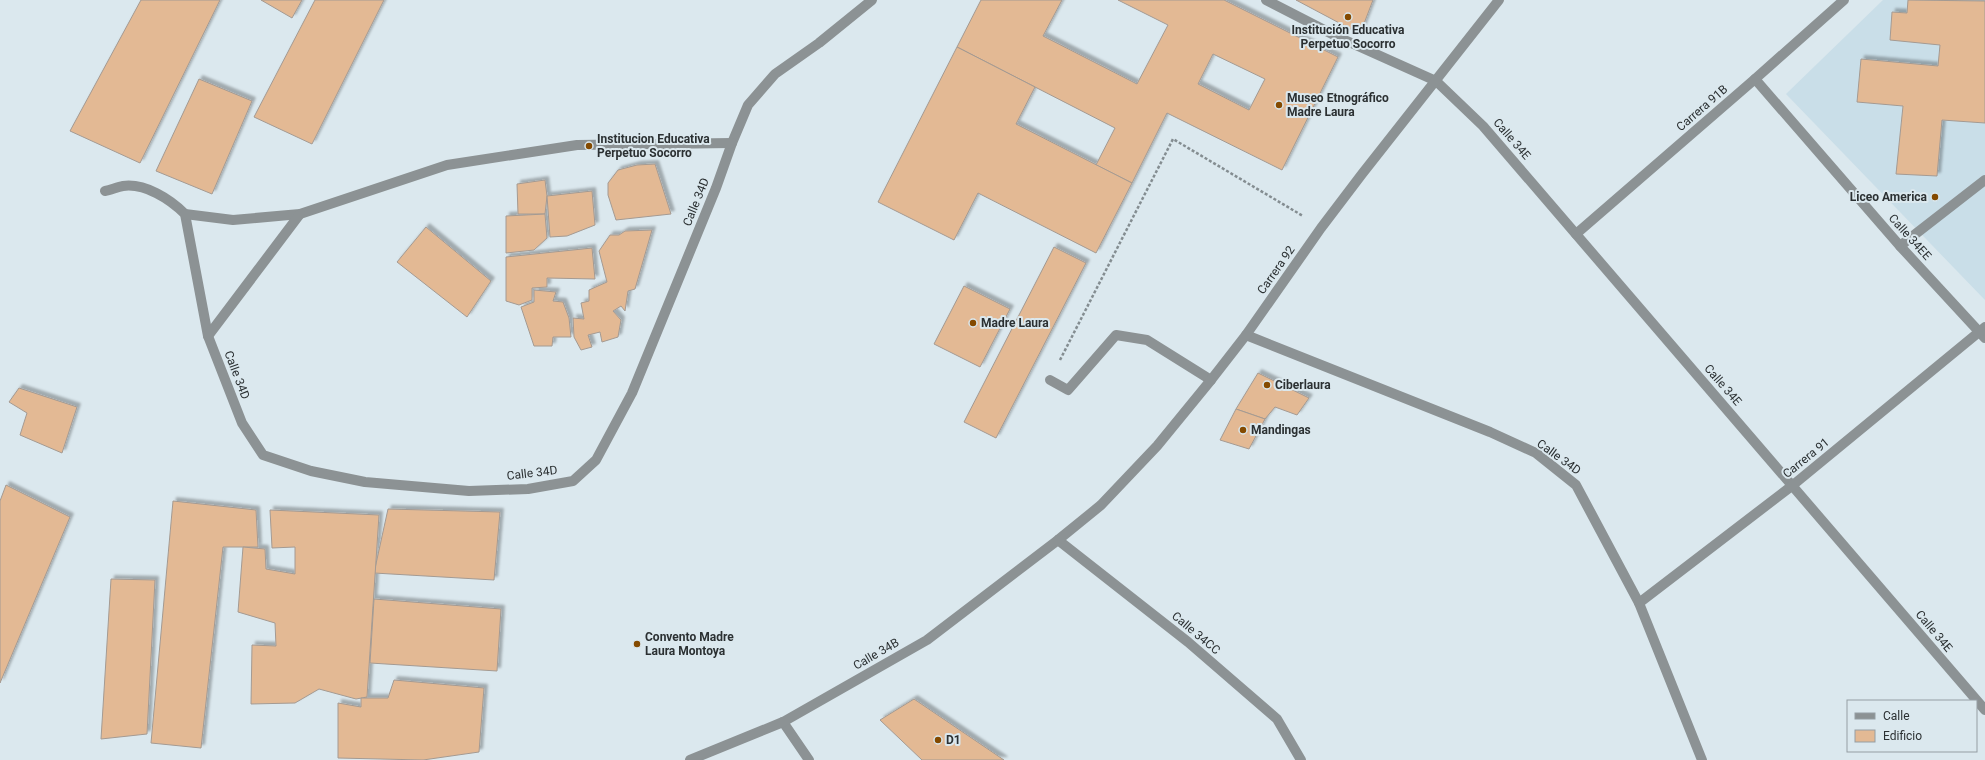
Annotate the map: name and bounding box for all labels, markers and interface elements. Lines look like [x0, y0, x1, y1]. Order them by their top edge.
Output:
marker: Institución Educativa Perpetuo Socorro [1343, 12, 1353, 22]
place label: Institución Educativa Perpetuo Socorro [1292, 23, 1405, 51]
street label: Carrera 91B [1674, 82, 1730, 134]
place label: Museo Etnográfico Madre Laura [1287, 91, 1389, 119]
marker: Museo Etnográfico Madre Laura [1274, 100, 1284, 110]
street label: Calle 34E [1490, 116, 1534, 163]
place label: Institucion Educativa Perpetuo Socorro [597, 132, 710, 160]
marker: Institucion Educativa Perpetuo Socorro [584, 141, 594, 151]
street label: Calle 34D [680, 176, 712, 228]
place label: Liceo America [1850, 190, 1928, 204]
marker: Liceo America [1930, 192, 1940, 202]
street label: Calle 34EE [1886, 211, 1934, 263]
street label: Carrera 92 [1254, 243, 1298, 297]
place label: Madre Laura [981, 316, 1049, 330]
marker: Madre Laura [968, 318, 978, 328]
street label: Calle 34D [221, 349, 253, 401]
street label: Calle 34E [1701, 362, 1745, 409]
place label: Ciberlaura [1275, 378, 1331, 392]
marker: Ciberlaura [1262, 380, 1272, 390]
place label: Mandingas [1251, 423, 1311, 437]
marker: Mandingas [1238, 425, 1248, 435]
street label: Carrera 91 [1780, 435, 1832, 481]
street label: Calle 34D [1534, 436, 1584, 478]
street label: Calle 34D [506, 463, 558, 483]
street label: Calle 34E [1913, 607, 1955, 655]
street label: Calle 34CC [1169, 609, 1223, 657]
place label: Convento Madre Laura Montoya [645, 630, 734, 658]
street label: Calle 34B [851, 635, 901, 673]
marker: Convento Madre Laura Montoya [632, 639, 642, 649]
legend [1847, 700, 1977, 752]
text: Calle [1883, 709, 1910, 723]
text: Edificio [1883, 729, 1922, 743]
place label: D1 [946, 733, 961, 747]
marker: D1 [933, 735, 943, 745]

